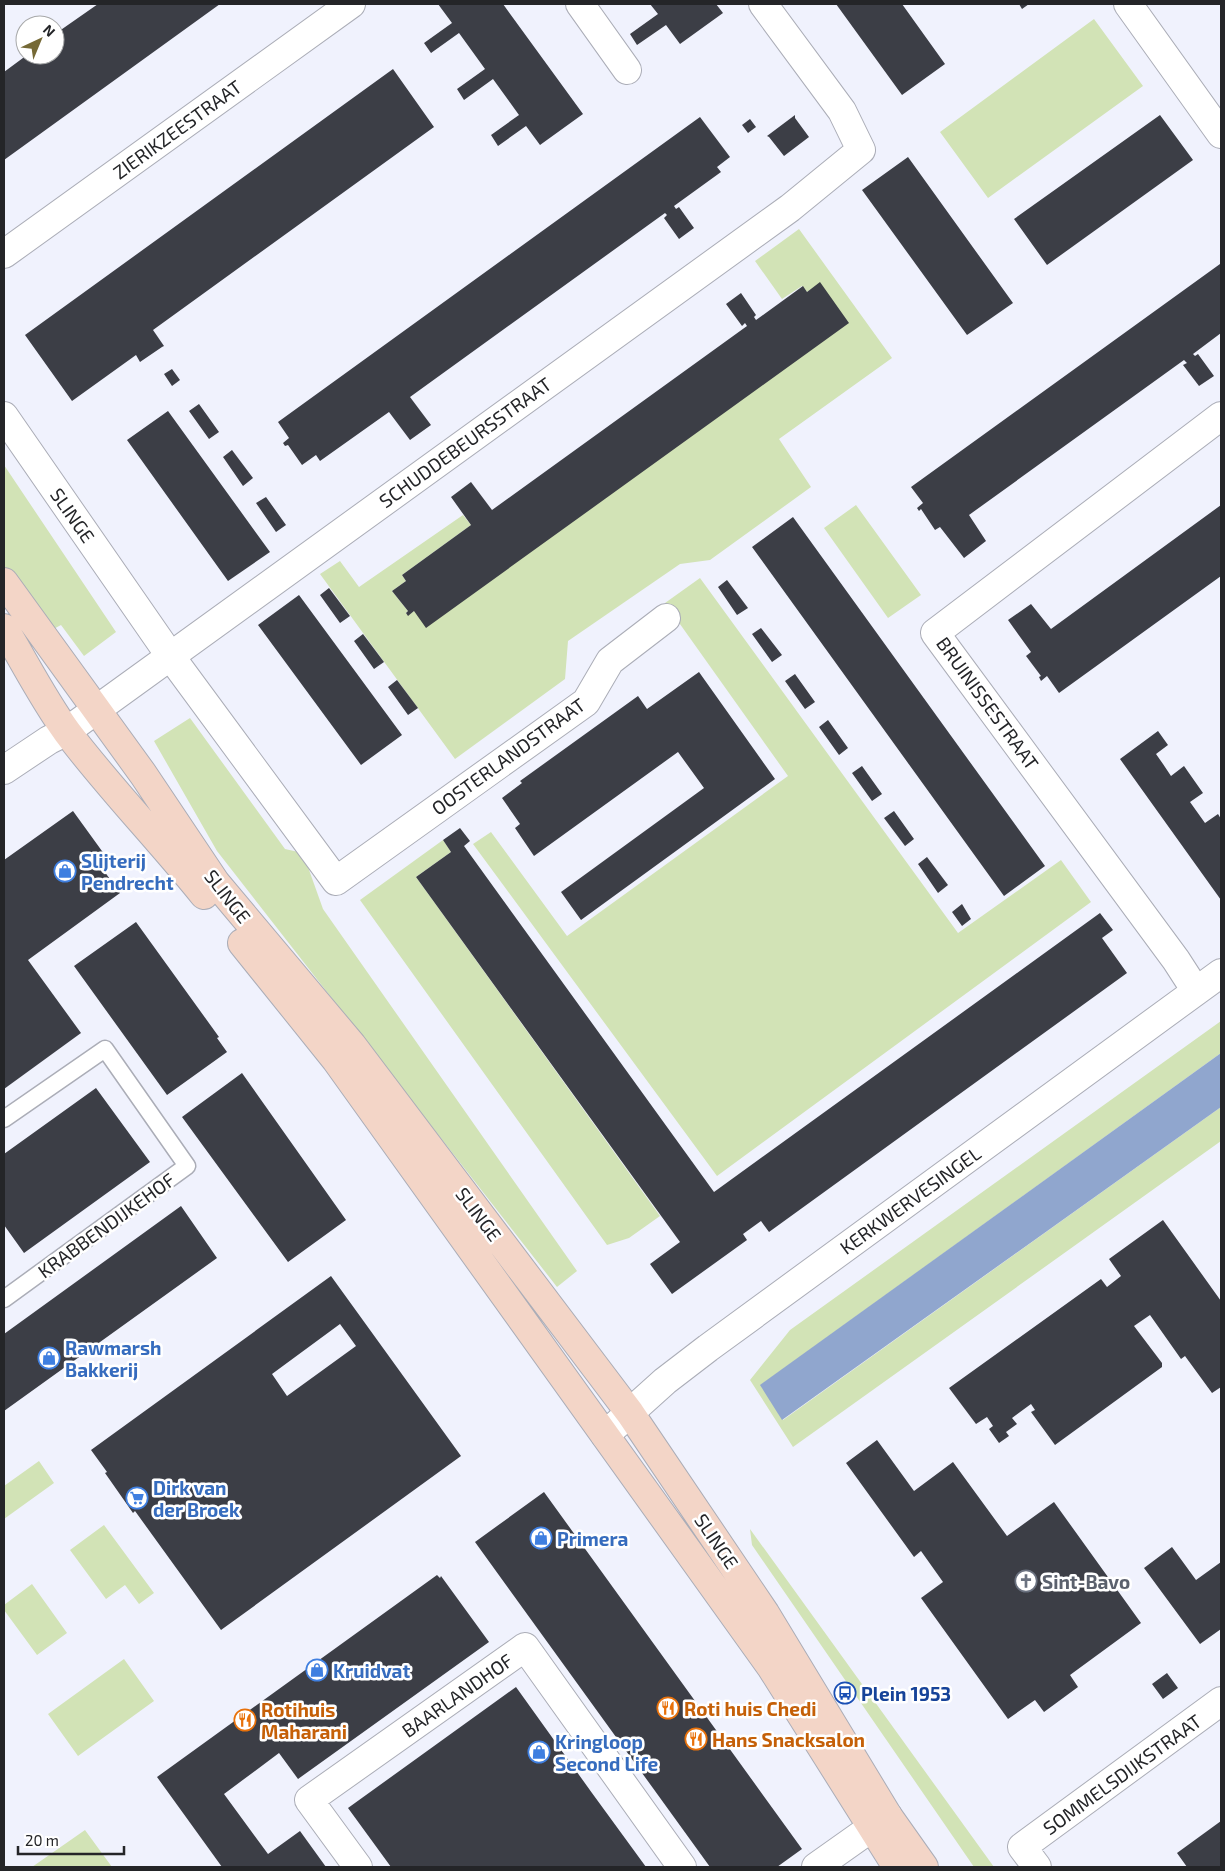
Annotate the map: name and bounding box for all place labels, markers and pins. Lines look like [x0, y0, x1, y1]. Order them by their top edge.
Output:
place label: Slijterij Pendrecht [81, 849, 174, 894]
shop icon: Slijterij Pendrecht [53, 859, 77, 883]
place label: Rawmarsh Bakkerij [65, 1336, 161, 1381]
shop icon: Rawmarsh Bakkerij [37, 1346, 61, 1370]
place label: Dirk van der Broek [153, 1476, 240, 1521]
supermarket icon: Dirk van der Broek [125, 1486, 149, 1510]
shop icon: Primera [529, 1526, 553, 1550]
place label: Primera [557, 1527, 628, 1550]
church icon: Sint-Bavo [1014, 1569, 1038, 1593]
place label: Sint-Bavo [1042, 1570, 1130, 1593]
shop icon: Kruidvat [305, 1658, 329, 1682]
place label: Kruidvat [333, 1659, 410, 1682]
bus stop icon: Plein 1953 [833, 1681, 857, 1705]
place label: Plein 1953 [861, 1682, 951, 1705]
restaurant icon: Roti huis Chedi [656, 1696, 680, 1720]
place label: Roti huis Chedi [684, 1697, 817, 1720]
place label: Rotihuis Maharani [261, 1698, 347, 1743]
restaurant icon: Rotihuis Maharani [233, 1708, 257, 1732]
restaurant icon: Hans Snacksalon [684, 1727, 708, 1751]
place label: Hans Snacksalon [712, 1728, 865, 1751]
place label: Kringloop Second Life [555, 1730, 658, 1775]
shop icon: Kringloop Second Life [527, 1740, 551, 1764]

